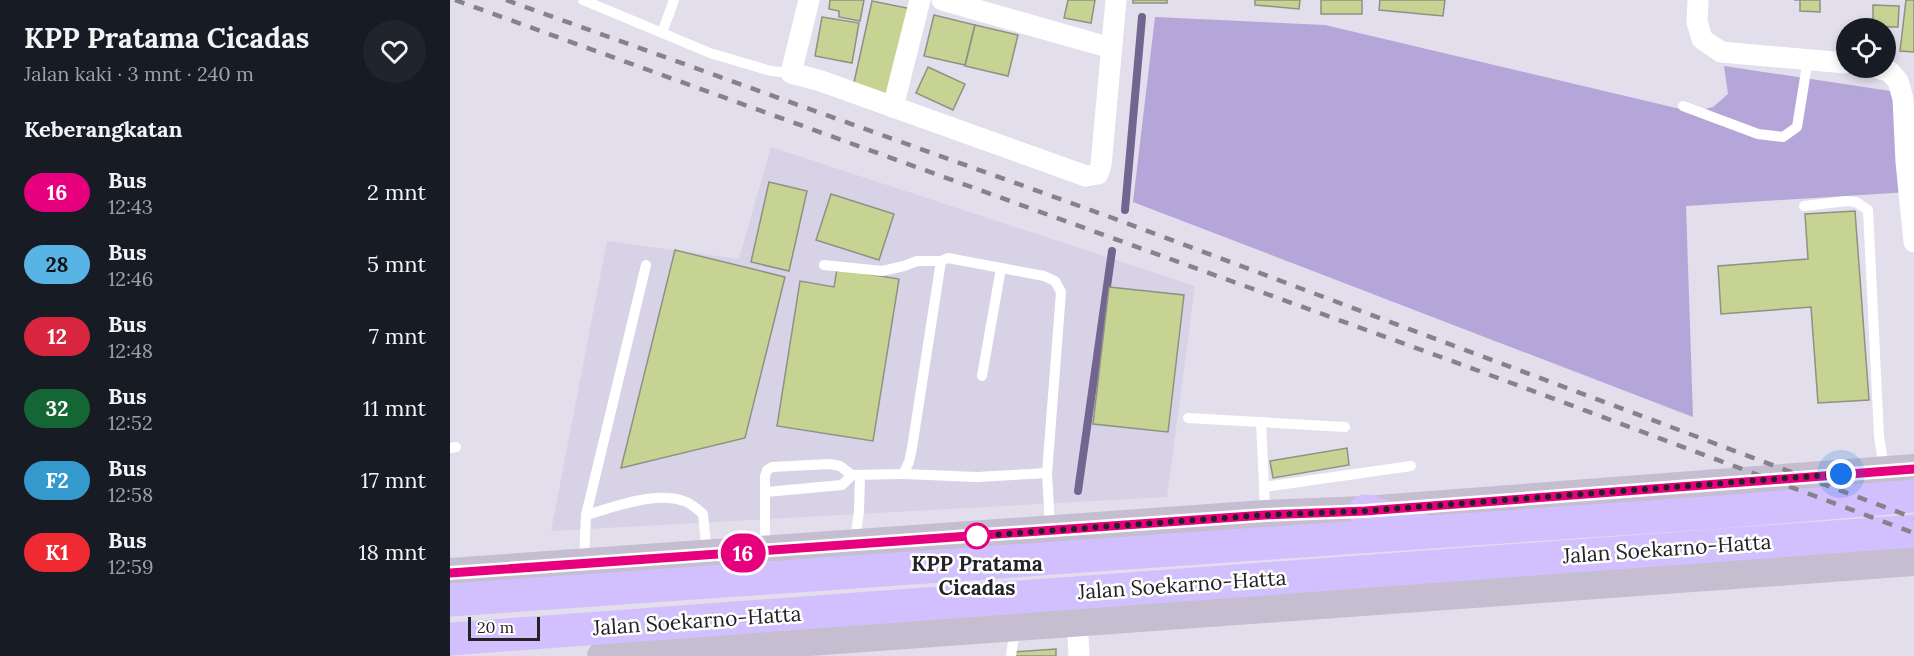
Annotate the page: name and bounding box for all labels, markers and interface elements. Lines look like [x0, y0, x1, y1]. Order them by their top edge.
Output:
map controls [1836, 18, 1896, 78]
button: locate [1836, 18, 1896, 78]
text: KPP Pratama Cicadas [24, 20, 309, 56]
button: heart [363, 20, 426, 83]
text: Jalan kaki · 3 mnt · 240 m [24, 61, 254, 86]
text: Keberangkatan [24, 115, 183, 143]
text: Bus [108, 166, 147, 194]
text: 2 mnt [367, 178, 426, 206]
text: 16 [47, 179, 67, 206]
text: 12:43 [108, 194, 153, 219]
text: Bus [108, 238, 147, 266]
text: 5 mnt [367, 250, 426, 278]
text: 28 [45, 251, 69, 278]
text: 12:46 [108, 266, 153, 291]
text: Bus [108, 310, 147, 338]
text: 7 mnt [369, 322, 426, 350]
text: 12 [47, 323, 67, 350]
text: 12:48 [108, 338, 153, 363]
text: Bus [108, 382, 147, 410]
text: 11 mnt [363, 394, 426, 422]
text: 32 [46, 395, 68, 422]
text: 12:52 [108, 410, 153, 435]
text: Bus [108, 454, 147, 482]
your location [1826, 459, 1856, 489]
text: 17 mnt [361, 466, 426, 494]
text: F2 [45, 467, 69, 494]
text: 12:58 [108, 482, 153, 507]
marker: KPP Pratama Cicadas [964, 523, 990, 549]
text: Bus [108, 526, 147, 554]
street label: Jalan Soekarno-Hatta [1561, 528, 1772, 569]
line badge: 16 [716, 534, 770, 572]
text: 18 mnt [359, 538, 426, 566]
text: K1 [45, 539, 69, 566]
text: 16 [733, 540, 753, 567]
place label: KPP Pratama Cicadas [911, 550, 1043, 601]
text: 12:59 [108, 554, 153, 579]
street label: Jalan Soekarno-Hatta [1076, 564, 1287, 605]
street label: Jalan Soekarno-Hatta [591, 600, 802, 641]
scale bar [468, 614, 540, 642]
text: 20 m [477, 617, 514, 637]

